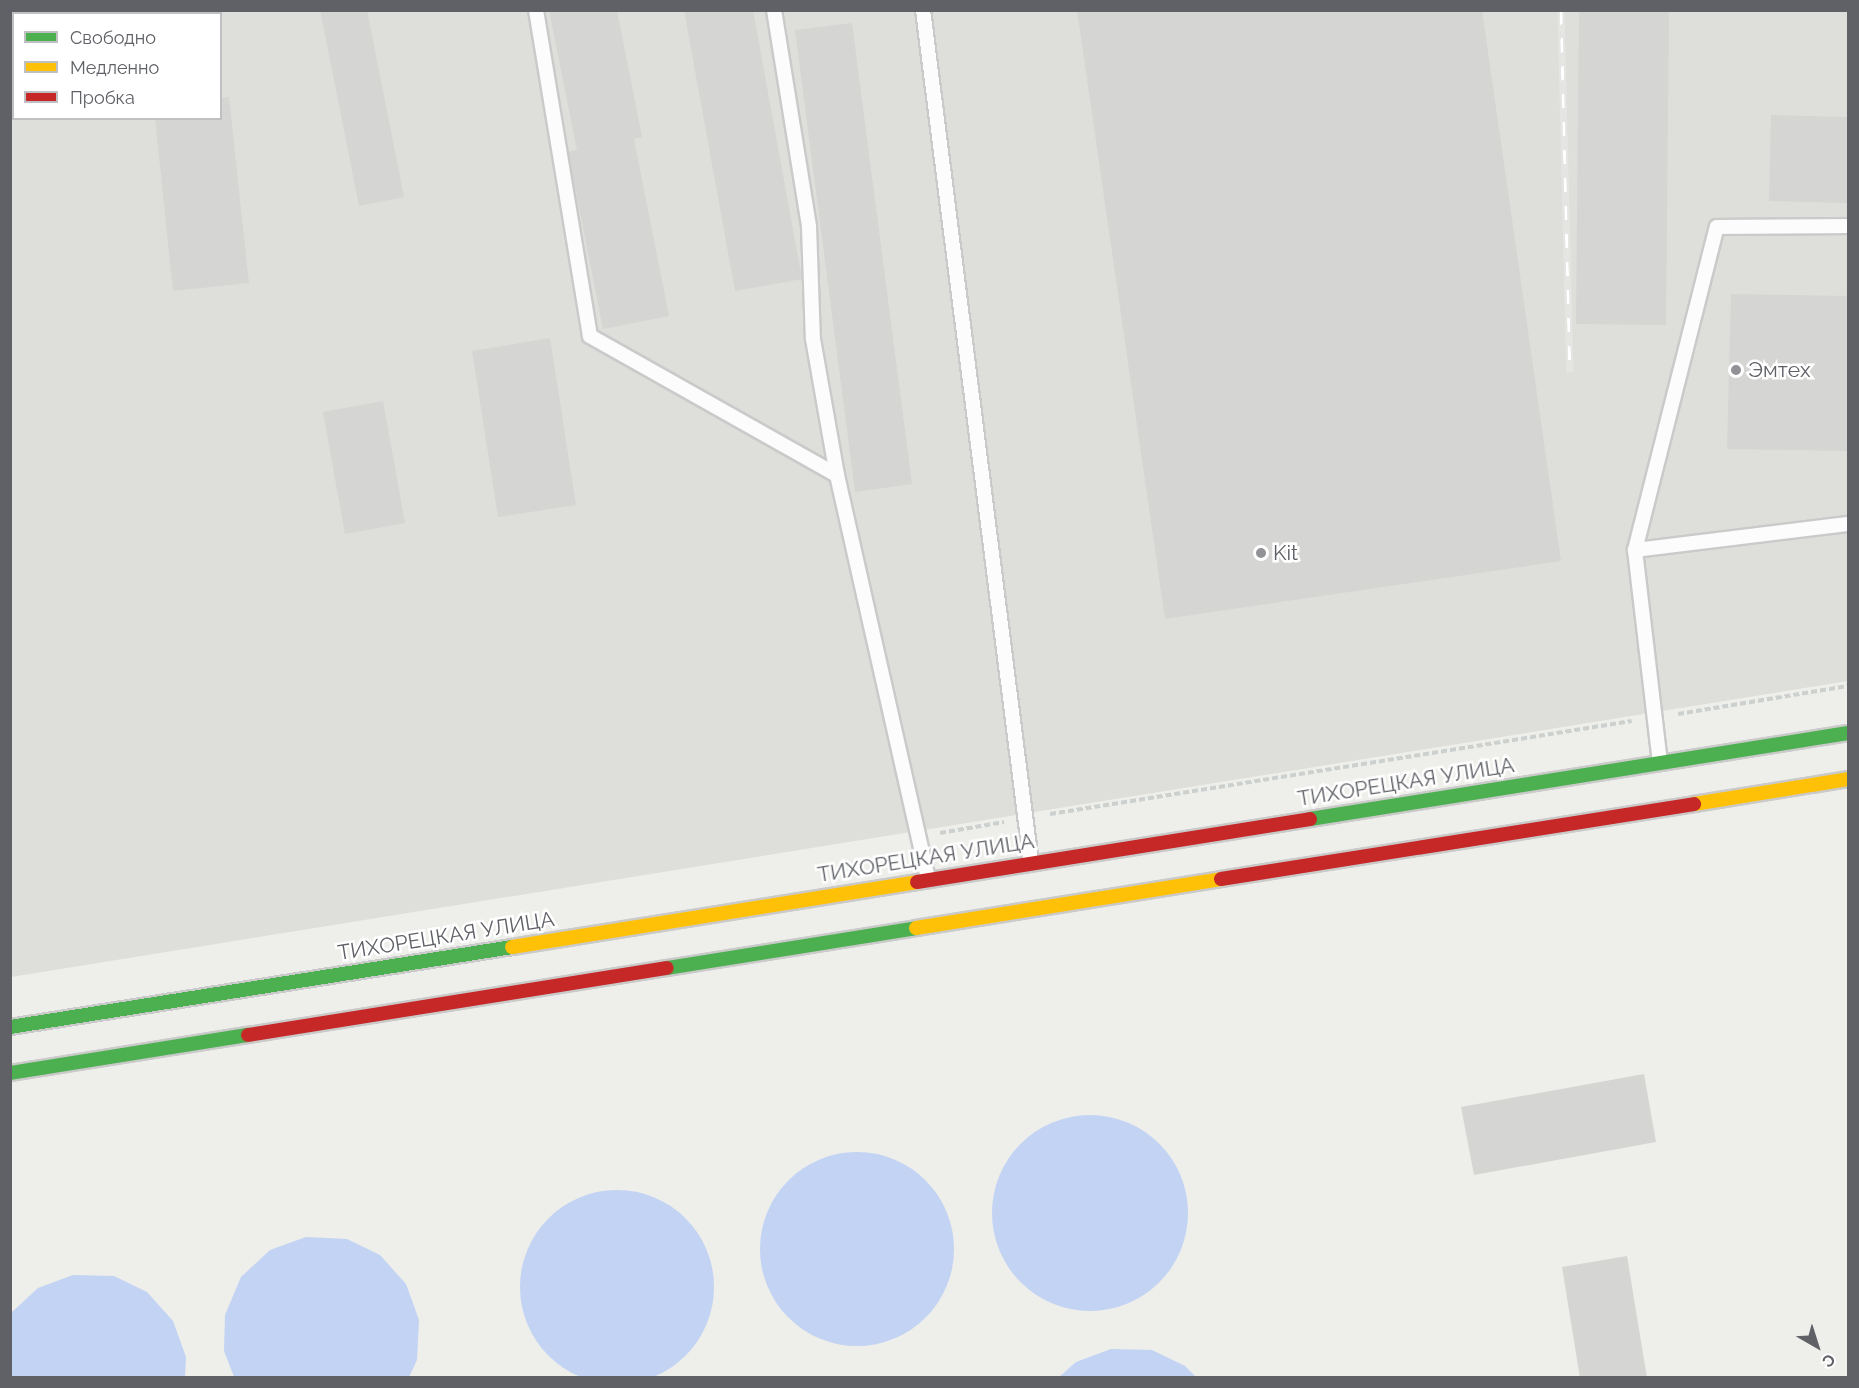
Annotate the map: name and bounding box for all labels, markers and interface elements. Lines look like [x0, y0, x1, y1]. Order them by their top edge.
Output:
legend [12, 12, 222, 120]
text: Свободно [70, 27, 156, 48]
text: Медленно [70, 57, 159, 78]
text: Пробка [70, 87, 135, 108]
place label: Эмтех [1748, 357, 1811, 383]
marker: Эмтех [1729, 363, 1743, 377]
place label: Kit [1273, 540, 1298, 566]
marker: Kit [1254, 546, 1268, 560]
street label: ТИХОРЕЦКАЯ УЛИЦА [1296, 752, 1516, 812]
street label: ТИХОРЕЦКАЯ УЛИЦА [816, 828, 1036, 888]
street label: ТИХОРЕЦКАЯ УЛИЦА [336, 906, 556, 966]
north arrow [1787, 1316, 1847, 1376]
text: С [1818, 1350, 1839, 1371]

